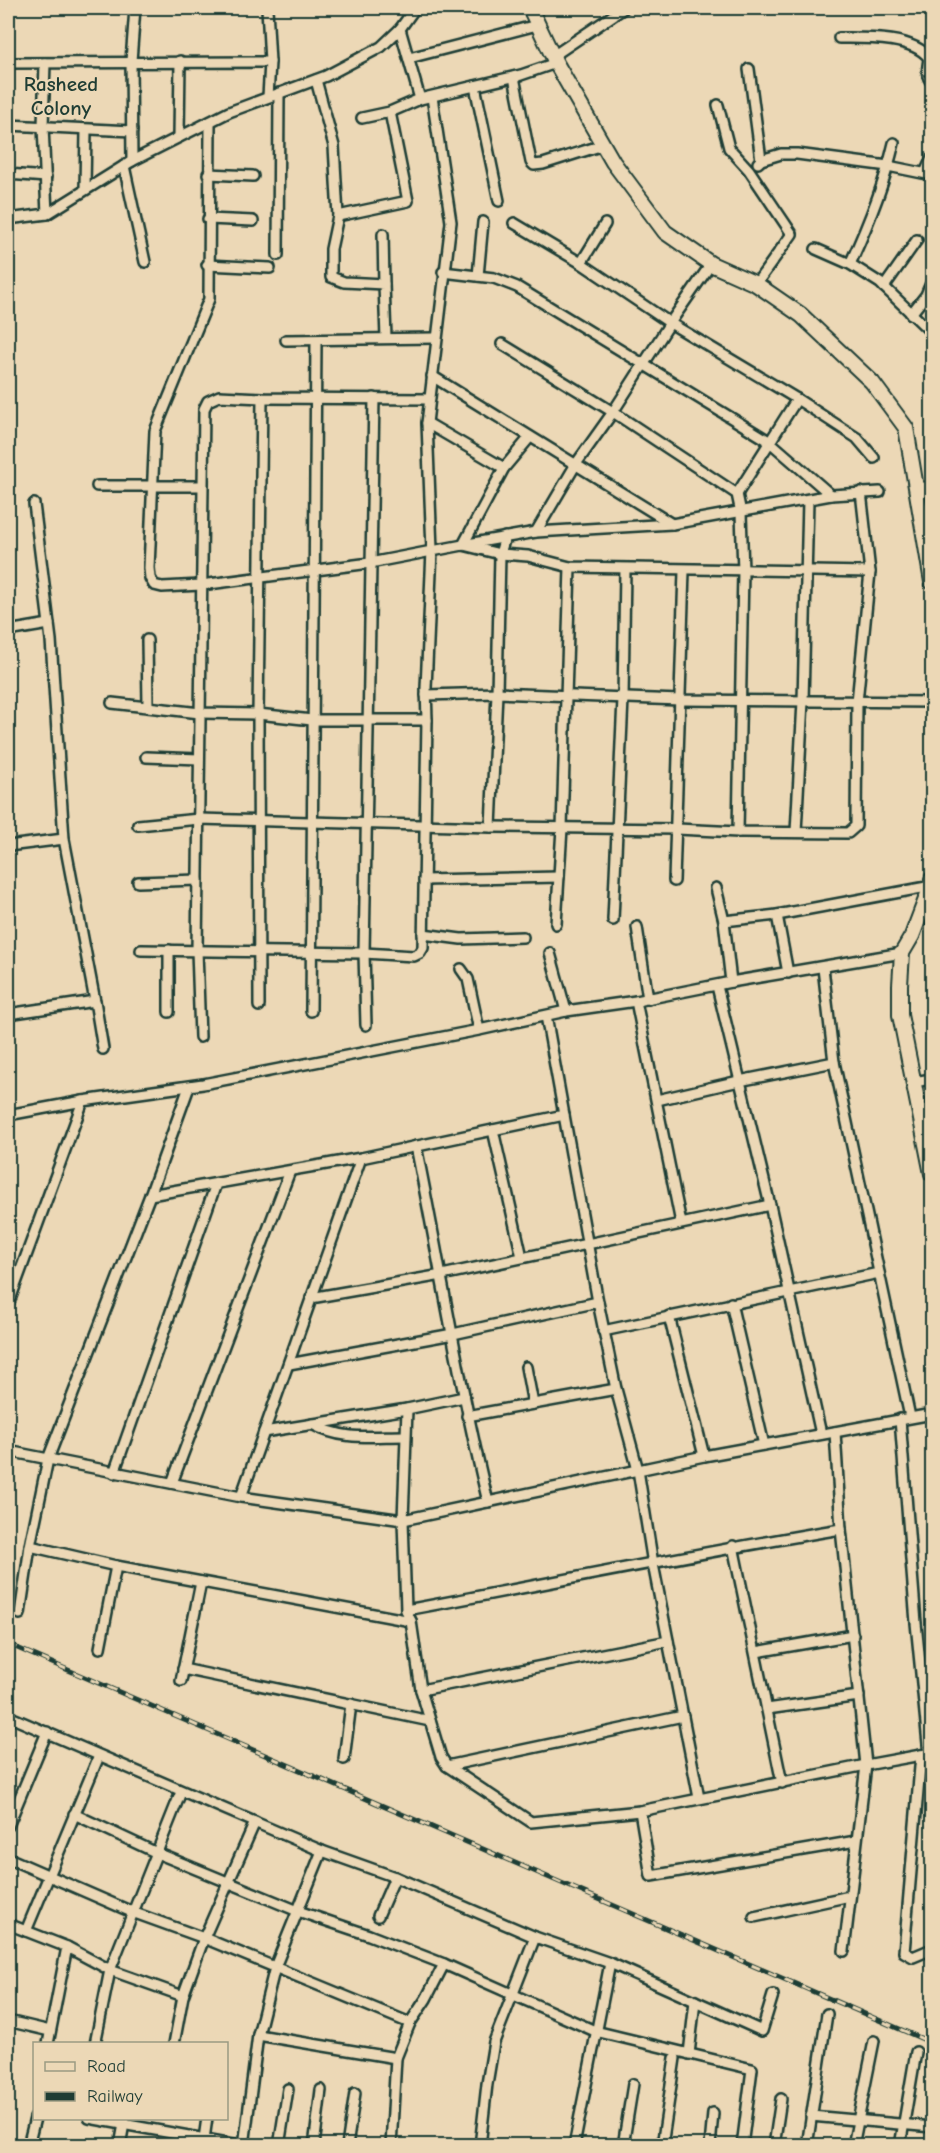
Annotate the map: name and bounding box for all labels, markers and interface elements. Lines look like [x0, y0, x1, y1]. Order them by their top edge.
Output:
district label: Rasheed Colony [24, 72, 98, 120]
legend [33, 2042, 228, 2120]
text: Road [87, 2056, 126, 2077]
text: Railway [87, 2086, 144, 2107]

